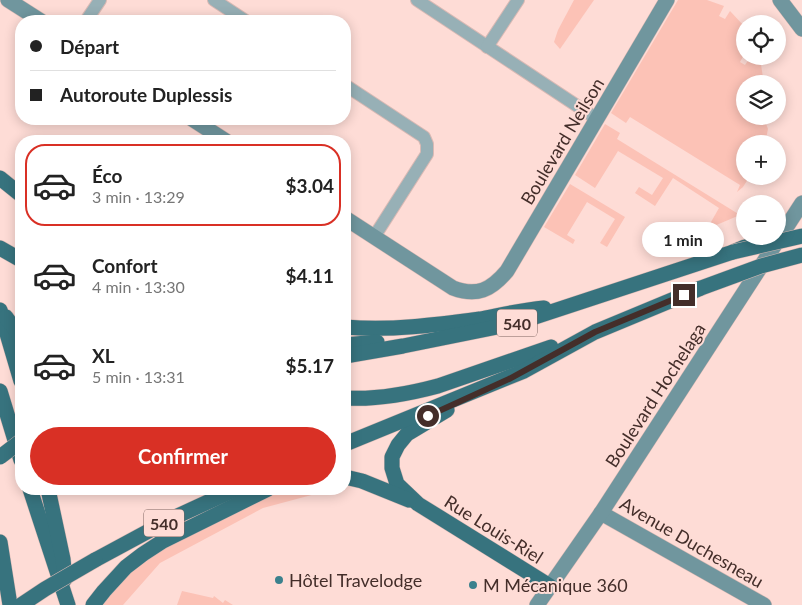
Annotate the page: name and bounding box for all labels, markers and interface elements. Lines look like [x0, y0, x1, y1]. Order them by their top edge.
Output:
map controls [736, 15, 786, 245]
button: locate [736, 15, 786, 65]
text: Départ [60, 35, 119, 58]
street label: Boulevard Neilson [516, 74, 608, 208]
button: layers [736, 75, 786, 125]
text: Autoroute Duplessis [60, 83, 232, 106]
button: + [736, 135, 786, 185]
icon: car [32, 163, 77, 208]
text: Éco [92, 164, 122, 187]
text: $3.04 [285, 174, 334, 197]
text: 3 min · 13:29 [92, 187, 185, 206]
button: − [736, 195, 786, 245]
callout: 1 min [643, 222, 725, 258]
text: 1 min [663, 230, 703, 249]
icon: car [32, 253, 77, 298]
text: Confort [92, 254, 157, 277]
text: $4.11 [285, 264, 334, 287]
text: 4 min · 13:30 [92, 277, 185, 296]
route end [673, 284, 695, 306]
road number: 540 [497, 309, 537, 336]
street label: Boulevard Hochelaga [600, 319, 710, 471]
icon: car [32, 343, 77, 388]
text: XL [92, 344, 115, 367]
text: $5.17 [285, 354, 334, 377]
text: 5 min · 13:31 [92, 367, 185, 386]
route start [417, 405, 439, 427]
button: Confirmer [30, 427, 336, 485]
street label: Rue Louis-Riel [441, 490, 547, 568]
street label: Avenue Duchesneau [616, 492, 768, 592]
road number: 540 [144, 509, 184, 536]
place label: Hôtel Travelodge [289, 569, 422, 591]
marker: Hôtel Travelodge [273, 574, 285, 586]
place label: M Mécanique 360 [483, 574, 628, 596]
marker: M Mécanique 360 [467, 579, 479, 591]

